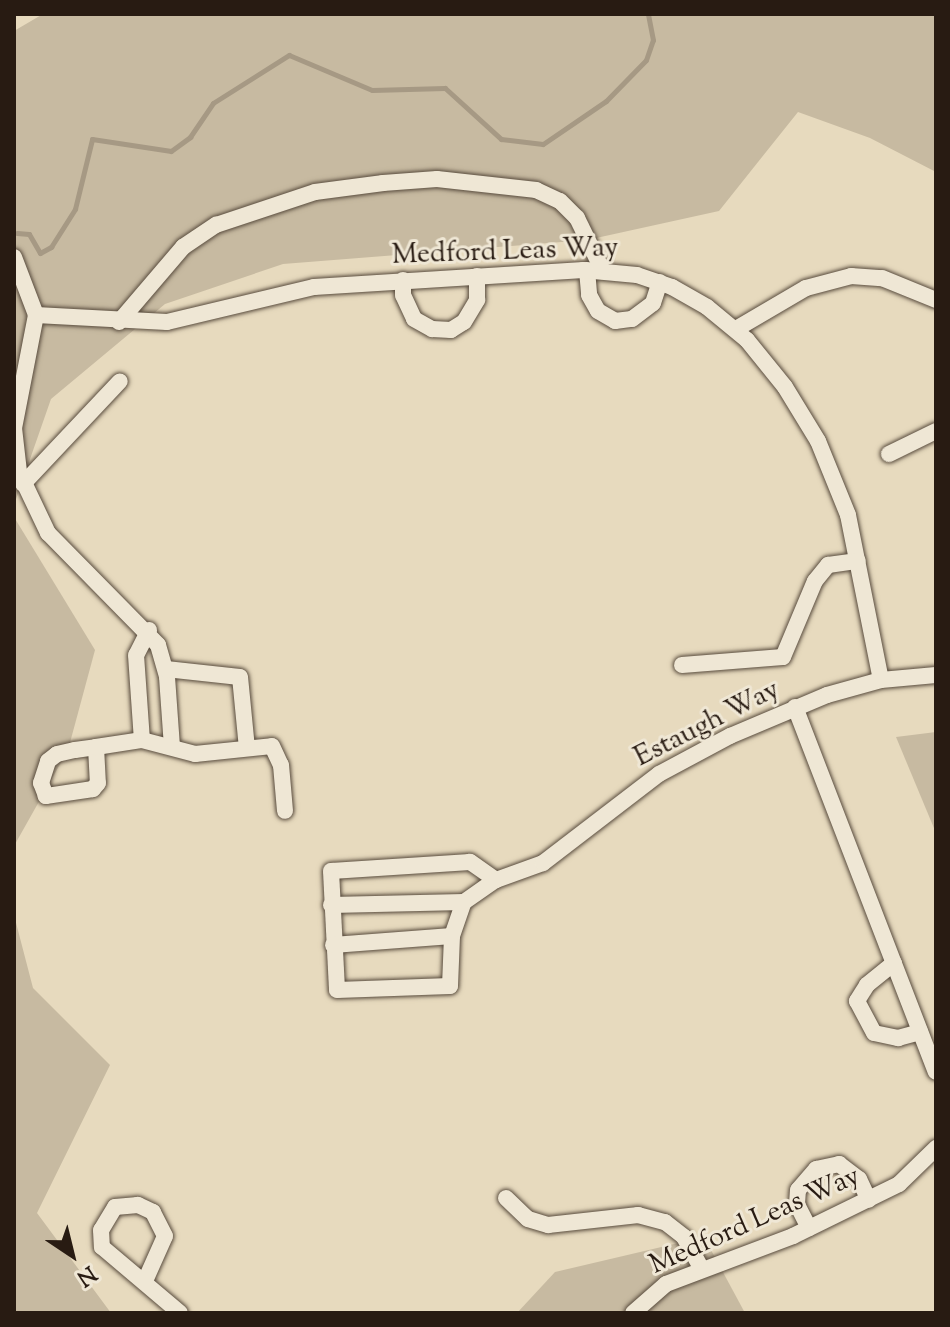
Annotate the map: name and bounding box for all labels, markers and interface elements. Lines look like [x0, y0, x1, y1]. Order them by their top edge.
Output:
street label: Medford Leas Way [391, 231, 619, 273]
street label: Estaugh Way [629, 673, 785, 775]
street label: Medford Leas Way [645, 1160, 865, 1282]
north arrow [32, 1215, 112, 1295]
text: N [69, 1257, 102, 1293]

